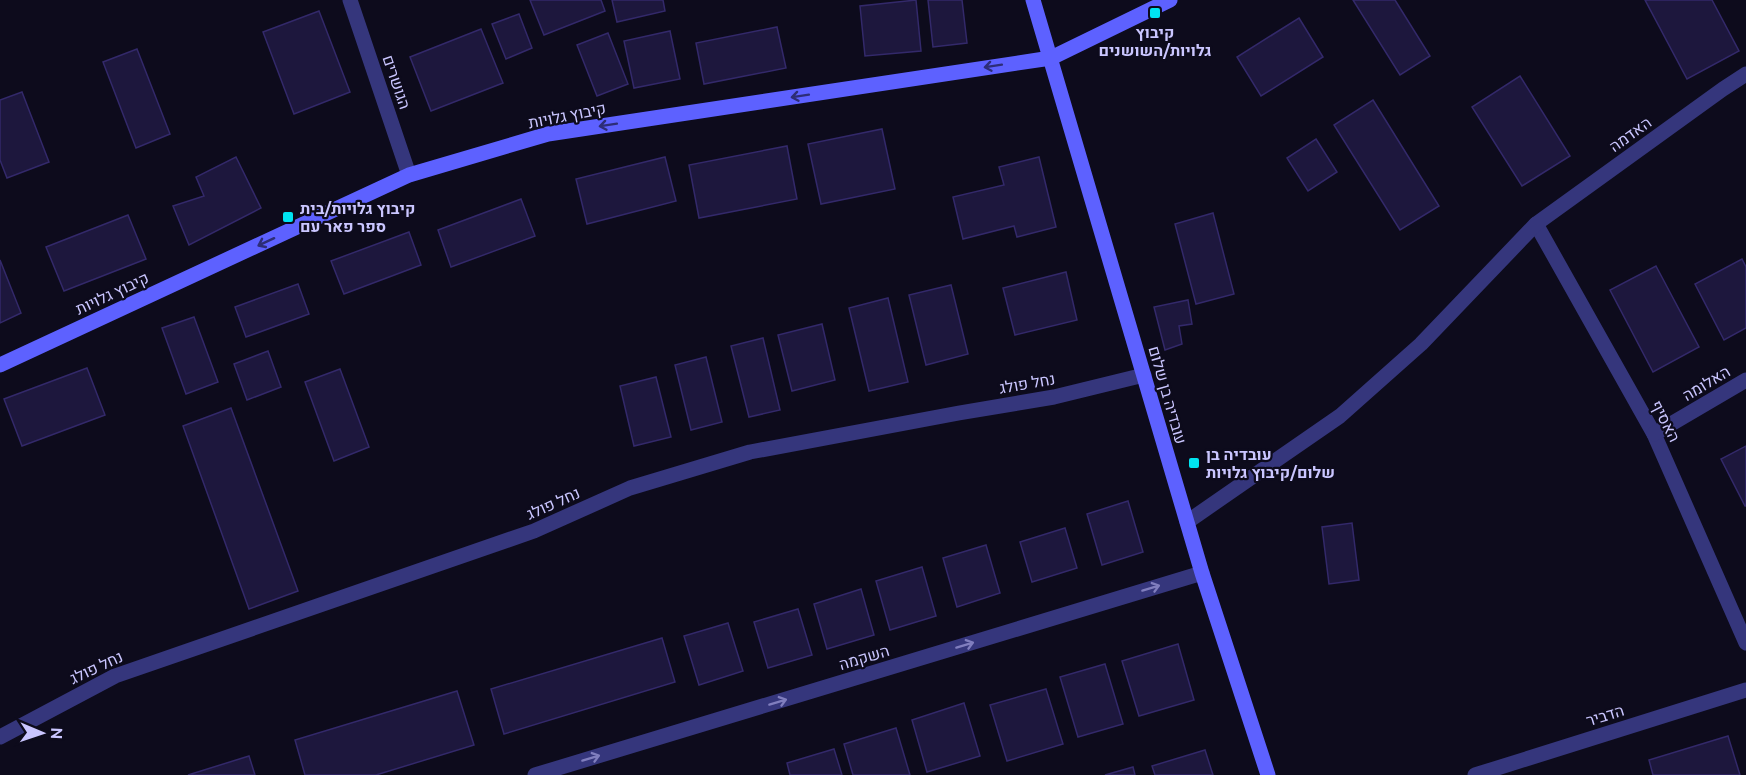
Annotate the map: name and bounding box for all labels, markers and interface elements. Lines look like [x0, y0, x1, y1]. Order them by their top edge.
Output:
marker: קיבוץ גלויות/השושנים [1148, 6, 1162, 20]
place label: קיבוץ גלויות/השושנים [1098, 23, 1212, 59]
street label: הגושרים [379, 53, 415, 111]
one-way arrow [984, 61, 1004, 72]
one-way arrow [791, 90, 811, 101]
street label: קיבוץ גלויות [527, 99, 607, 131]
street label: האדמה [1605, 113, 1655, 155]
one-way arrow [598, 119, 618, 130]
place label: קיבוץ גלויות/בית ספר פאר עם [300, 199, 415, 235]
marker: קיבוץ גלויות/בית ספר פאר עם [281, 210, 295, 224]
one-way arrow [257, 236, 275, 248]
street label: קיבוץ גלויות [72, 268, 152, 318]
street label: עובדיה בן שלום [1145, 344, 1191, 446]
street label: האלומה [1679, 362, 1733, 404]
street label: נחל פולג [998, 369, 1056, 397]
street label: האסיף [1648, 397, 1684, 445]
place label: עובדיה בן שלום/קיבוץ גלויות [1206, 445, 1335, 481]
marker: עובדיה בן שלום/קיבוץ גלויות [1187, 456, 1201, 470]
street label: נחל פולג [524, 483, 582, 523]
one-way arrow [1141, 582, 1160, 593]
one-way arrow [955, 639, 974, 650]
street label: השקמה [837, 641, 891, 673]
street label: נחל פולג [67, 647, 125, 687]
one-way arrow [768, 695, 787, 706]
street label: הדביר [1584, 701, 1626, 729]
north arrow [12, 703, 72, 763]
text: N [48, 727, 66, 740]
one-way arrow [581, 752, 600, 763]

